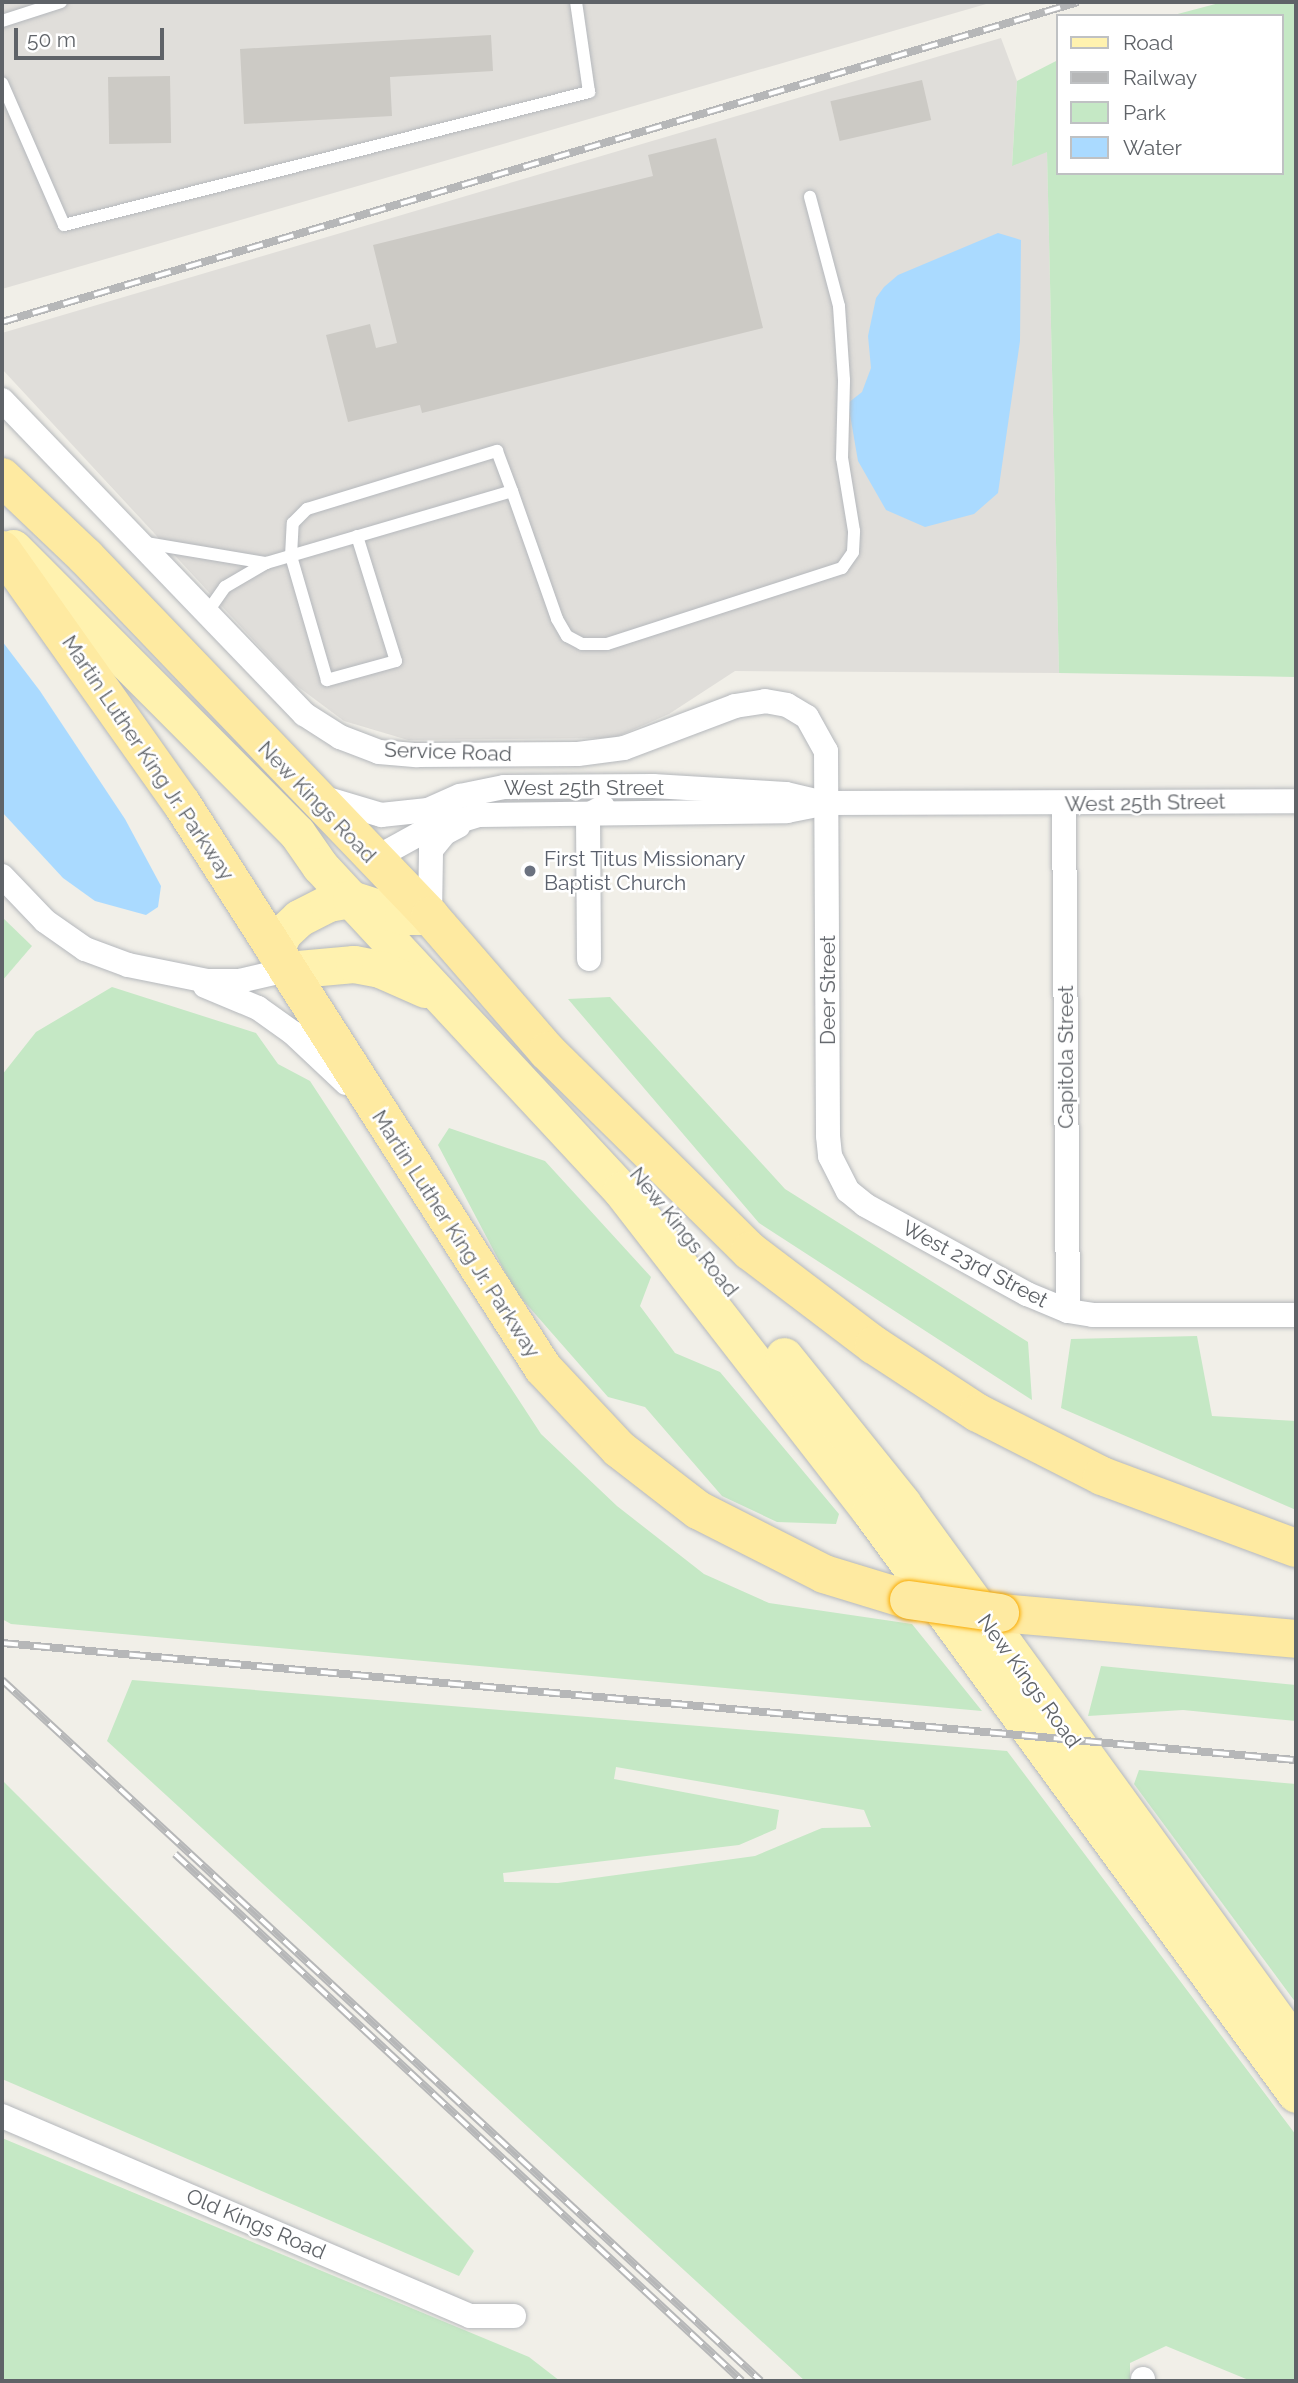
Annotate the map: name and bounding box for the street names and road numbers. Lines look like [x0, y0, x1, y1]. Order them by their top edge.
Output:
street label: Martin Luther King Jr. Parkway [56, 630, 240, 886]
street label: New Kings Road [252, 736, 382, 868]
street label: Service Road [384, 737, 512, 767]
street label: West 25th Street [504, 775, 664, 801]
street label: West 25th Street [1064, 789, 1226, 817]
street label: Deer Street [815, 935, 841, 1045]
street label: Capitola Street [1053, 985, 1079, 1129]
street label: Martin Luther King Jr. Parkway [366, 1105, 546, 1363]
street label: New Kings Road [624, 1162, 744, 1302]
street label: West 23rd Street [898, 1215, 1052, 1313]
street label: New Kings Road [972, 1609, 1086, 1753]
street label: Old Kings Road [182, 2183, 330, 2265]

